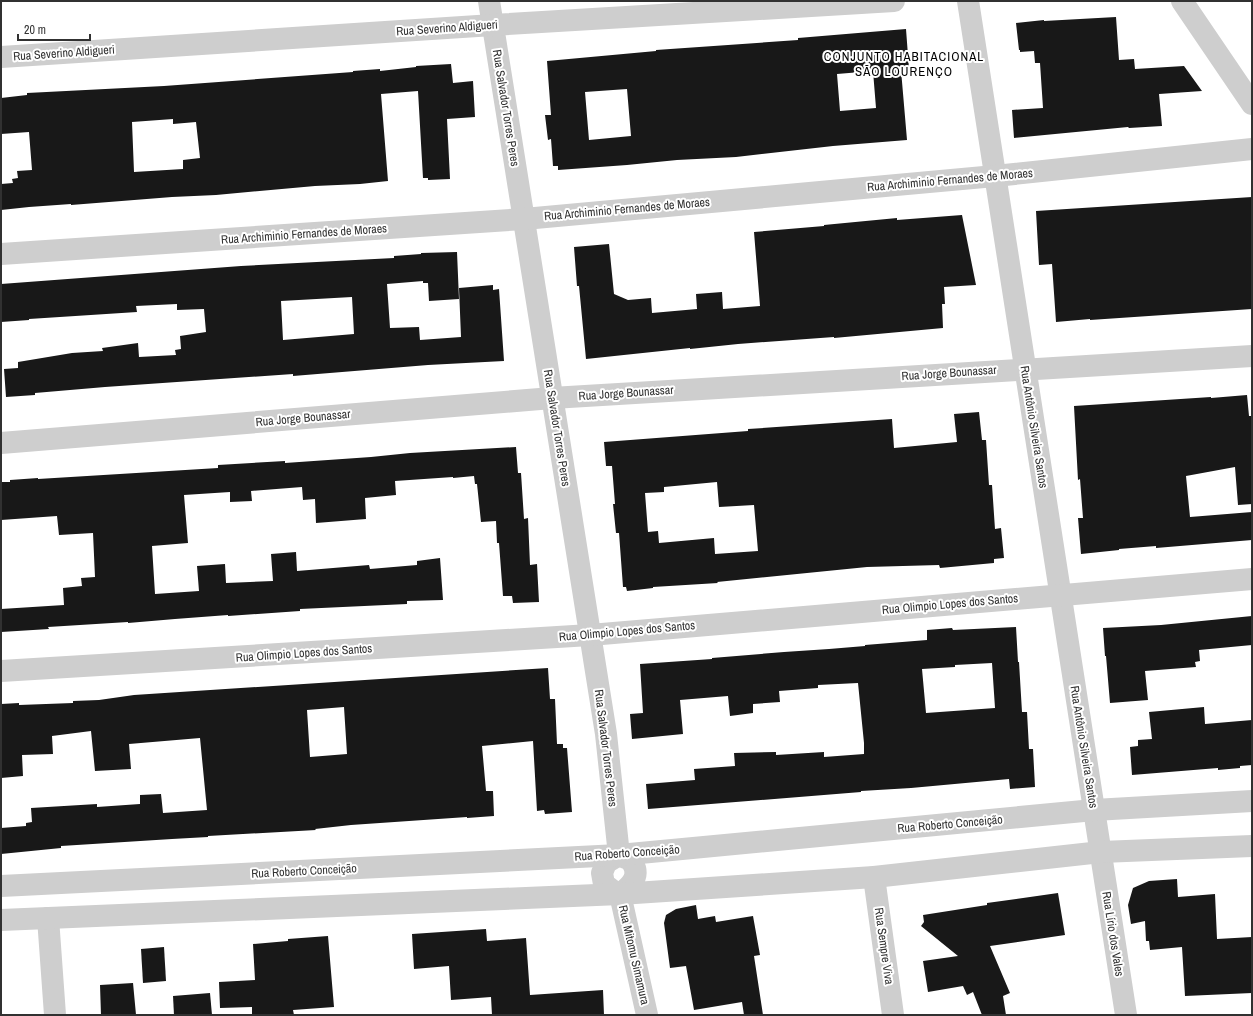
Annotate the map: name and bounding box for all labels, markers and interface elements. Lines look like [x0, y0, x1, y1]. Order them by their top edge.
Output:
scale bar [18, 16, 90, 42]
street label: Rua Severino Aldigueri [396, 16, 498, 40]
text: 20 m [24, 22, 46, 38]
street label: Rua Severino Aldigueri [13, 41, 115, 65]
street label: Rua Salvador Torres Peres [489, 48, 523, 168]
district label: CONJUNTO HABITACIONAL SÃO LOURENÇO [824, 48, 984, 80]
street label: Rua Archiminio Fernandes de Moraes [866, 165, 1034, 195]
street label: Rua Archiminio Fernandes de Moraes [543, 194, 711, 224]
street label: Rua Archiminio Fernandes de Moraes [220, 220, 388, 248]
street label: Rua Jorge Bounassar [901, 362, 998, 384]
street label: Rua Antônio Silveira Santos [1016, 365, 1052, 489]
street label: Rua Salvador Torres Peres [540, 368, 574, 488]
street label: Rua Jorge Bounassar [578, 382, 675, 404]
street label: Rua Jorge Bounassar [255, 406, 352, 430]
street label: Rua Olimpio Lopes dos Santos [881, 590, 1019, 618]
street label: Rua Olimpio Lopes dos Santos [558, 617, 696, 645]
street label: Rua Olimpio Lopes dos Santos [235, 640, 373, 666]
street label: Rua Antônio Silveira Santos [1066, 685, 1102, 809]
street label: Rua Salvador Torres Peres [591, 688, 621, 808]
street label: Rua Roberto Conceição [897, 811, 1003, 837]
street label: Rua Roberto Conceição [574, 841, 680, 865]
street label: Rua Roberto Conceição [251, 860, 357, 882]
street label: Rua Lírio dos Vales [1098, 890, 1128, 978]
street label: Rua Mitomu Simamura [615, 904, 653, 1007]
street label: Rua Sempre Viva [871, 907, 897, 986]

